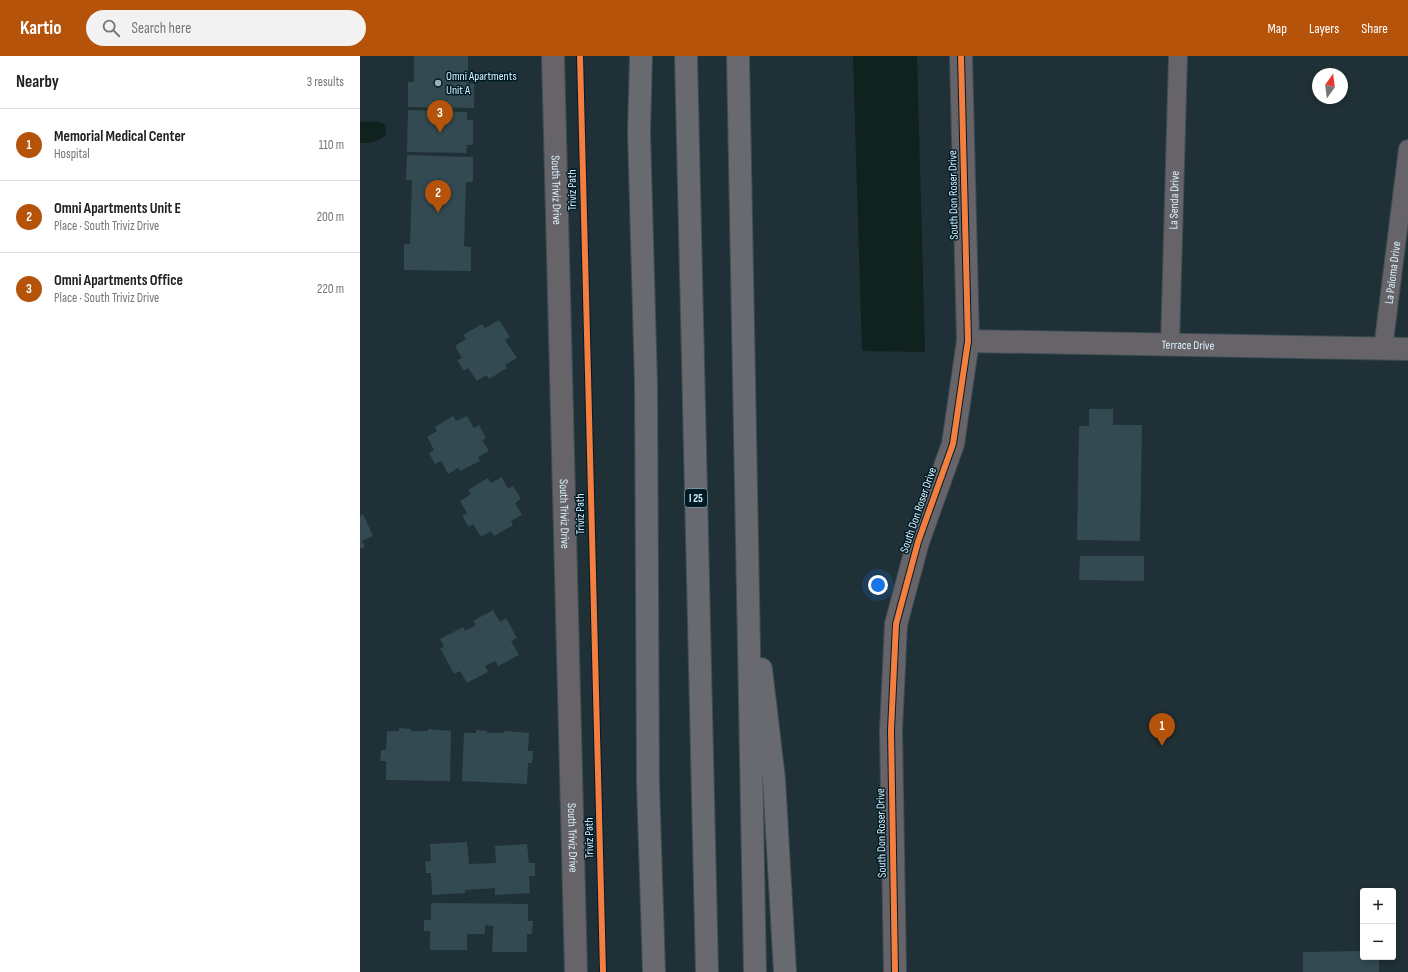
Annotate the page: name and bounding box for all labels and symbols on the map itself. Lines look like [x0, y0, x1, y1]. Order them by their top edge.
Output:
north arrow [1312, 68, 1348, 104]
place label: Omni Apartments Unit A [446, 69, 517, 98]
marker: Omni Apartments Unit A [433, 78, 443, 88]
pin: 3 [427, 100, 453, 133]
street label: South Don Roser Drive [945, 150, 962, 240]
street label: South Triviz Drive [547, 155, 564, 225]
street label: Triviz Path [565, 169, 580, 211]
street label: La Senda Drive [1166, 170, 1183, 230]
pin: 2 [425, 180, 451, 213]
street label: La Paloma Drive [1382, 240, 1404, 305]
street label: Terrace Drive [1161, 338, 1215, 353]
street label: South Don Roser Drive [897, 465, 940, 555]
street label: South Triviz Drive [556, 479, 572, 549]
road number: I 25 [685, 489, 707, 507]
street label: Triviz Path [573, 493, 588, 535]
your location [868, 575, 888, 595]
pin: 1 [1149, 713, 1175, 746]
street label: South Don Roser Drive [873, 788, 890, 878]
street label: South Triviz Drive [564, 803, 581, 873]
street label: Triviz Path [582, 817, 597, 859]

